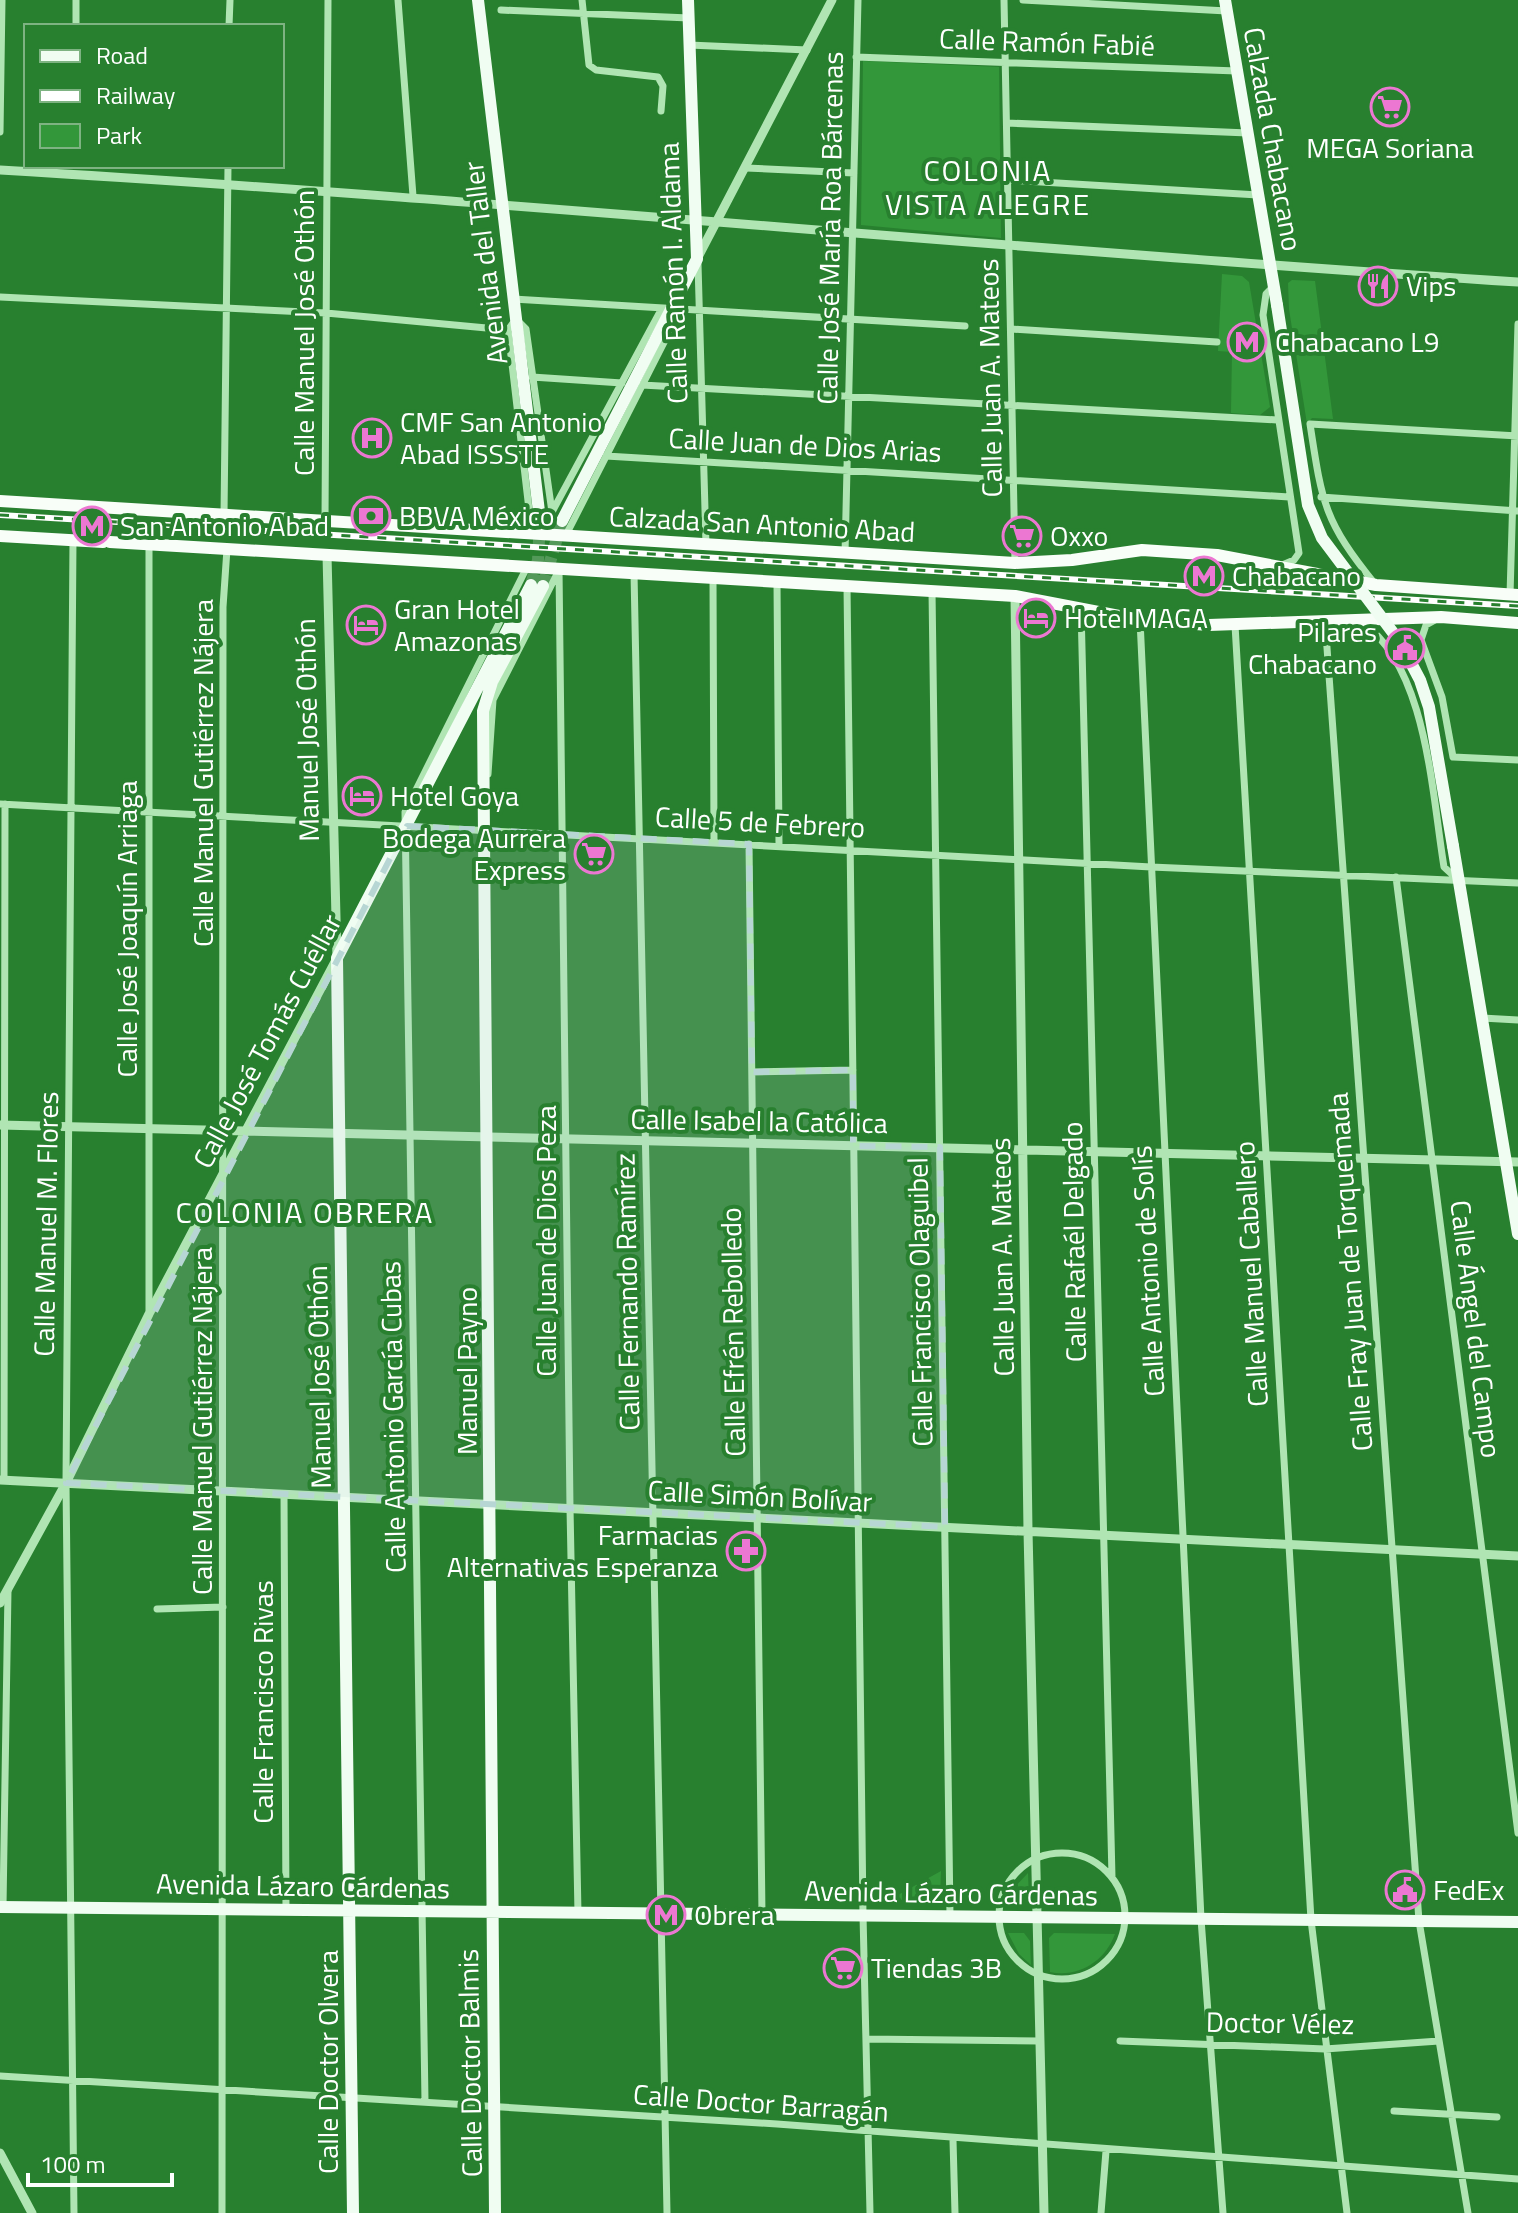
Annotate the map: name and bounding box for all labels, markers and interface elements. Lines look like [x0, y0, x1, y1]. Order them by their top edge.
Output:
street label: Calle Ramón Fabié [938, 16, 1156, 67]
legend [24, 24, 284, 168]
street label: Calzada Chabacano [1233, 24, 1314, 254]
text: Road [96, 37, 148, 73]
street label: Calle José María Roa Bárcenas [805, 51, 854, 405]
text: Railway [96, 77, 176, 113]
supermarket icon: MEGA Soriana [1369, 86, 1411, 128]
text: Park [96, 117, 142, 153]
place label: MEGA Soriana [1306, 126, 1474, 169]
street label: Calle Ramón I. Aldama [646, 141, 699, 405]
district label: COLONIA VISTA ALEGRE [885, 147, 1091, 227]
street label: Avenida del Taller [451, 159, 518, 367]
street label: Calle Manuel José Othón [282, 190, 325, 476]
street label: Calle Juan A. Mateos [966, 258, 1013, 498]
place label: Vips [1406, 264, 1456, 307]
restaurant icon: Vips [1357, 265, 1399, 307]
place label: Chabacano L9 [1275, 320, 1439, 363]
metro station icon: Chabacano L9 [1226, 321, 1268, 363]
place label: CMF San Antonio Abad ISSSTE [400, 400, 602, 475]
street label: Calle Juan de Dios Arias [667, 416, 943, 473]
hospital icon: CMF San Antonio Abad ISSSTE [351, 417, 393, 459]
place label: BBVA México [399, 494, 555, 537]
street label: Calzada San Antonio Abad [608, 494, 916, 553]
bank icon: BBVA México [350, 495, 392, 537]
place label: San Antonio Abad [120, 504, 329, 547]
metro station icon: San Antonio Abad [71, 505, 113, 547]
place label: Oxxo [1050, 514, 1108, 557]
supermarket icon: Oxxo [1001, 515, 1043, 557]
place label: Chabacano [1232, 554, 1361, 597]
metro station icon: Chabacano [1183, 555, 1225, 597]
place label: Gran Hotel Amazonas [394, 587, 520, 662]
place label: Hotel MAGA [1064, 596, 1208, 639]
hotel icon: Hotel MAGA [1015, 597, 1057, 639]
street label: Calle Manuel Gutiérrez Nájera [181, 599, 224, 947]
hotel icon: Gran Hotel Amazonas [345, 604, 387, 646]
place label: Pilares Chabacano [1248, 610, 1377, 685]
street label: Manuel José Othón [283, 618, 330, 842]
public building icon: Pilares Chabacano [1384, 627, 1426, 669]
place label: Hotel Goya [390, 774, 519, 817]
hotel icon: Hotel Goya [341, 775, 383, 817]
street label: Calle José Joaquín Arriaga [105, 781, 148, 1077]
street label: Calle 5 de Febrero [654, 795, 866, 848]
place label: Bodega Aurrera Express [382, 816, 566, 891]
supermarket icon: Bodega Aurrera Express [573, 833, 615, 875]
street label: Calle José Tomás Cuéllar [181, 906, 352, 1176]
street label: Calle Manuel M. Flores [22, 1091, 69, 1357]
street label: Calle Fray Juan de Torquemada [1316, 1091, 1383, 1453]
street label: Calle Isabel la Católica [630, 1097, 888, 1144]
street label: Calle Juan de Dios Peza [524, 1105, 567, 1377]
street label: Calle Rafaél Delgado [1050, 1121, 1097, 1363]
street label: Calle Juan A. Mateos [978, 1137, 1025, 1377]
street label: Calle Manuel Caballero [1222, 1140, 1279, 1408]
street label: Calle Antonio de Solís [1119, 1144, 1176, 1398]
street label: Calle Fernando Ramírez [603, 1153, 650, 1431]
street label: Calle Francisco Olaguibel [895, 1157, 944, 1447]
district label: COLONIA OBRERA [176, 1189, 435, 1235]
street label: Calle Ángel del Campo [1439, 1198, 1514, 1460]
street label: Calle Efrén Rebolledo [709, 1207, 756, 1457]
street label: Calle Manuel Gutiérrez Nájera [180, 1247, 223, 1595]
street label: Calle Antonio García Cubas [368, 1261, 417, 1573]
street label: Manuel José Othón [295, 1265, 342, 1489]
street label: Manuel Payno [445, 1287, 488, 1455]
street label: Calle Simón Bolívar [647, 1468, 874, 1523]
place label: Farmacias Alternativas Esperanza [447, 1513, 718, 1588]
pharmacy icon: Farmacias Alternativas Esperanza [725, 1530, 767, 1572]
street label: Calle Francisco Rivas [241, 1580, 284, 1824]
street label: Avenida Lázaro Cárdenas [156, 1861, 450, 1910]
street label: Avenida Lázaro Cárdenas [804, 1868, 1098, 1917]
place label: FedEx [1433, 1868, 1505, 1911]
public building icon: FedEx [1384, 1869, 1426, 1911]
place label: Obrera [694, 1893, 774, 1936]
metro station icon: Obrera [645, 1894, 687, 1936]
place label: Tiendas 3B [871, 1946, 1002, 1989]
supermarket icon: Tiendas 3B [822, 1947, 864, 1989]
street label: Calle Doctor Balmis [446, 1948, 493, 2178]
street label: Calle Doctor Olvera [306, 1950, 349, 2174]
street label: Doctor Vélez [1205, 2000, 1355, 2045]
street label: Calle Doctor Barragán [632, 2072, 890, 2133]
scale bar [28, 2137, 172, 2187]
text: 100 m [40, 2146, 106, 2182]

